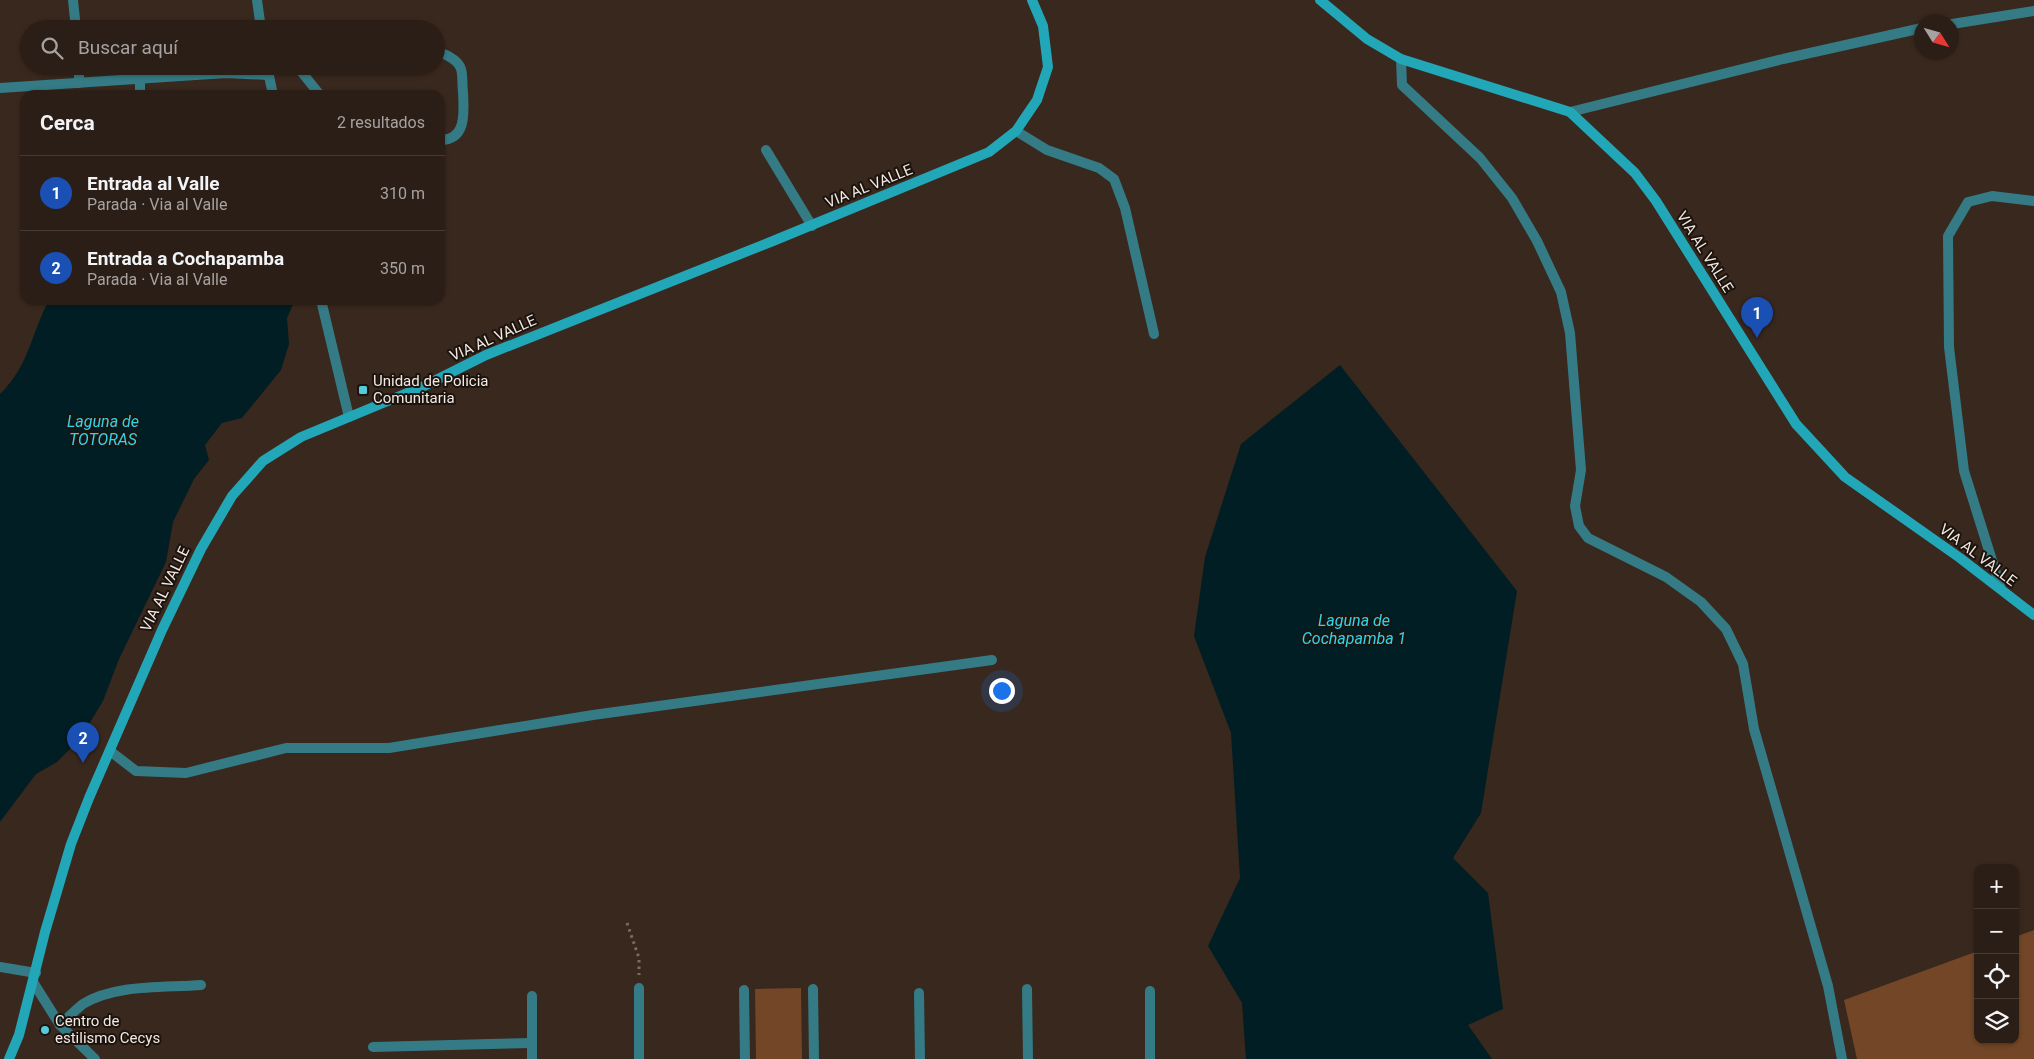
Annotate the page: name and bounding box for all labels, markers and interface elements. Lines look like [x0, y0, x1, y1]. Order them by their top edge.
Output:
north arrow [1914, 15, 1959, 60]
search box [20, 20, 445, 75]
icon: search [38, 34, 66, 62]
text: Buscar aquí [78, 36, 178, 59]
text: Cerca [40, 111, 95, 135]
text: 2 resultados [337, 113, 425, 132]
street label: VIA AL VALLE [823, 160, 916, 212]
text: Entrada al Valle [87, 172, 220, 195]
text: 1 [51, 184, 61, 203]
text: 310 m [380, 184, 425, 203]
text: Parada · Via al Valle [87, 195, 227, 214]
street label: VIA AL VALLE [1673, 208, 1737, 296]
text: Entrada a Cochapamba [87, 247, 284, 270]
text: 2 [51, 259, 61, 278]
text: 350 m [380, 259, 425, 278]
text: Parada · Via al Valle [87, 270, 227, 289]
pin: 1 [1741, 297, 1773, 338]
street label: VIA AL VALLE [447, 311, 539, 365]
place label: Unidad de Policia Comunitaria [373, 372, 488, 407]
marker: Unidad de Policia Comunitaria [357, 384, 369, 396]
water label: Laguna de TOTORAS [67, 412, 139, 449]
street label: VIA AL VALLE [1936, 520, 2021, 590]
street label: VIA AL VALLE [137, 543, 194, 634]
water label: Laguna de Cochapamba 1 [1302, 611, 1406, 648]
your location [989, 678, 1015, 704]
pin: 2 [67, 722, 99, 763]
map controls [1974, 864, 2019, 1044]
button: + [1974, 864, 2019, 909]
button: − [1974, 909, 2019, 954]
button: locate [1974, 954, 2019, 999]
button: layers [1974, 999, 2019, 1044]
place label: Centro de estilismo Cecys [55, 1012, 160, 1047]
marker: Centro de estilismo Cecys [39, 1024, 51, 1036]

